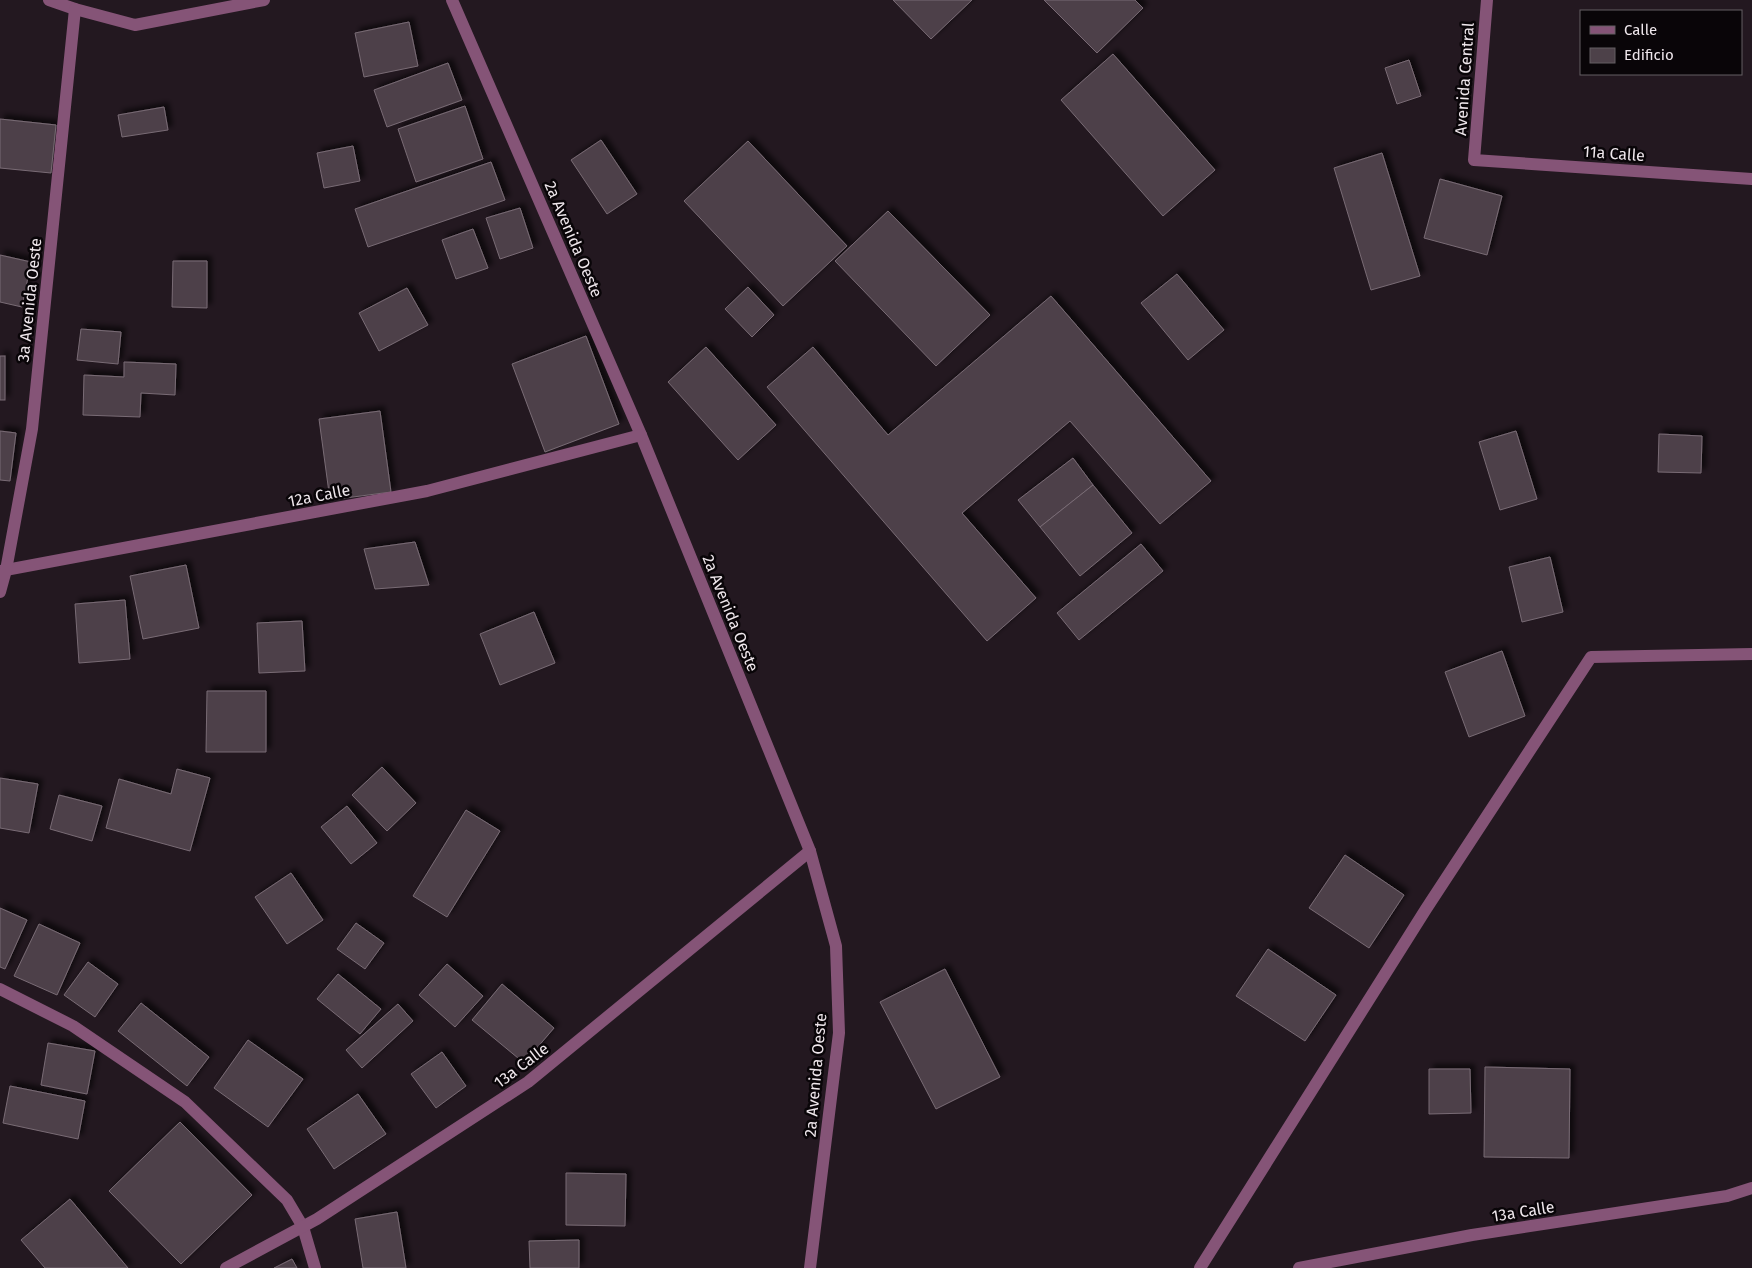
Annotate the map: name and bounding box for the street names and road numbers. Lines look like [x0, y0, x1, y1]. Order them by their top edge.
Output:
street label: Avenida Central [1451, 21, 1478, 136]
street label: 11a Calle [1582, 142, 1646, 165]
street label: 2a Avenida Oeste [541, 178, 607, 300]
street label: 3a Avenida Oeste [14, 237, 45, 363]
street label: 12a Calle [286, 480, 352, 511]
street label: 2a Avenida Oeste [698, 552, 763, 674]
street label: 2a Avenida Oeste [801, 1012, 830, 1138]
street label: 13a Calle [490, 1039, 552, 1092]
street label: 13a Calle [1490, 1197, 1556, 1226]

